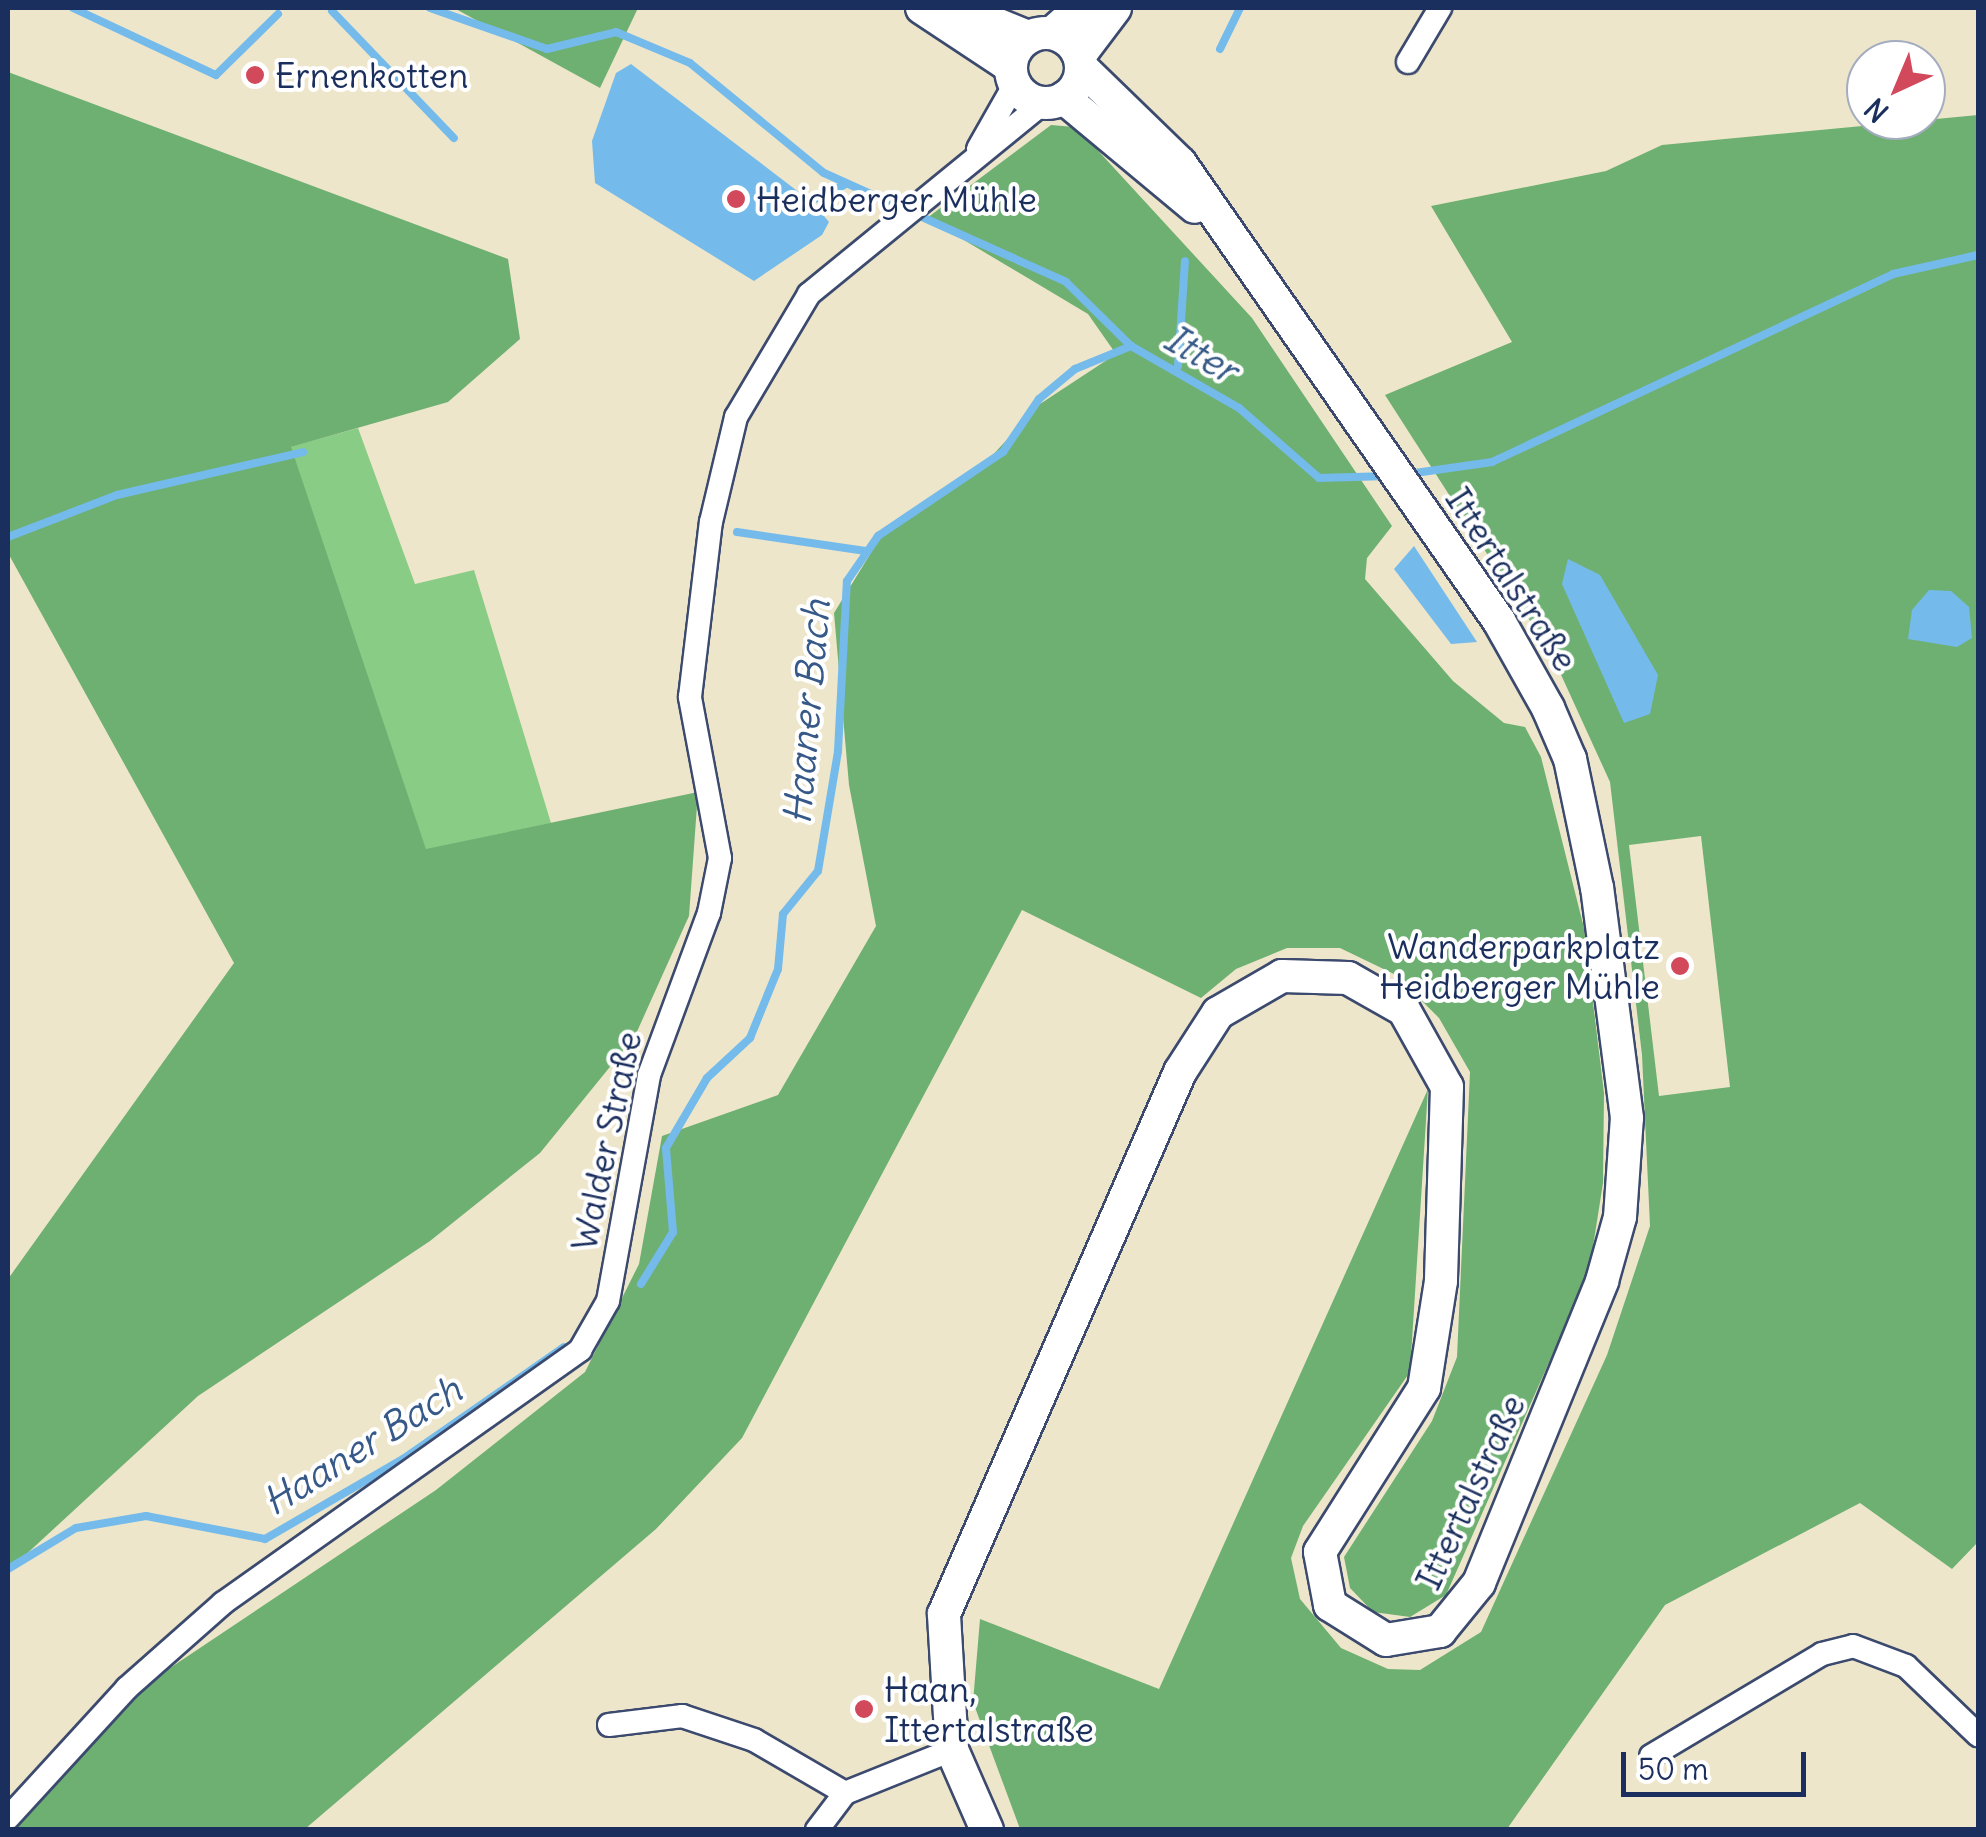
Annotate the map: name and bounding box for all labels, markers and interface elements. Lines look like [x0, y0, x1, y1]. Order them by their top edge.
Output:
north arrow [1846, 40, 1946, 140]
place label: Ernenkotten [275, 54, 468, 96]
marker: Ernenkotten [244, 64, 266, 86]
text: N [1857, 90, 1896, 130]
place label: Heidberger Mühle [756, 178, 1037, 220]
marker: Heidberger Mühle [725, 188, 747, 210]
water label: Itter [1156, 315, 1246, 393]
street label: Ittertalstraße [1437, 480, 1587, 678]
water label: Haaner Bach [774, 598, 840, 826]
place label: Wanderparkplatz Heidberger Mühle [1379, 925, 1660, 1007]
marker: Wanderparkplatz Heidberger Mühle [1669, 955, 1691, 977]
street label: Walder Straße [562, 1028, 650, 1254]
water label: Haaner Bach [254, 1367, 470, 1525]
street label: Ittertalstraße [1407, 1388, 1533, 1596]
place label: Haan, Ittertalstraße [884, 1668, 1094, 1750]
marker: Haan, Ittertalstraße [853, 1698, 875, 1720]
scale bar [1626, 1732, 1811, 1794]
text: 50 m [1638, 1750, 1708, 1788]

